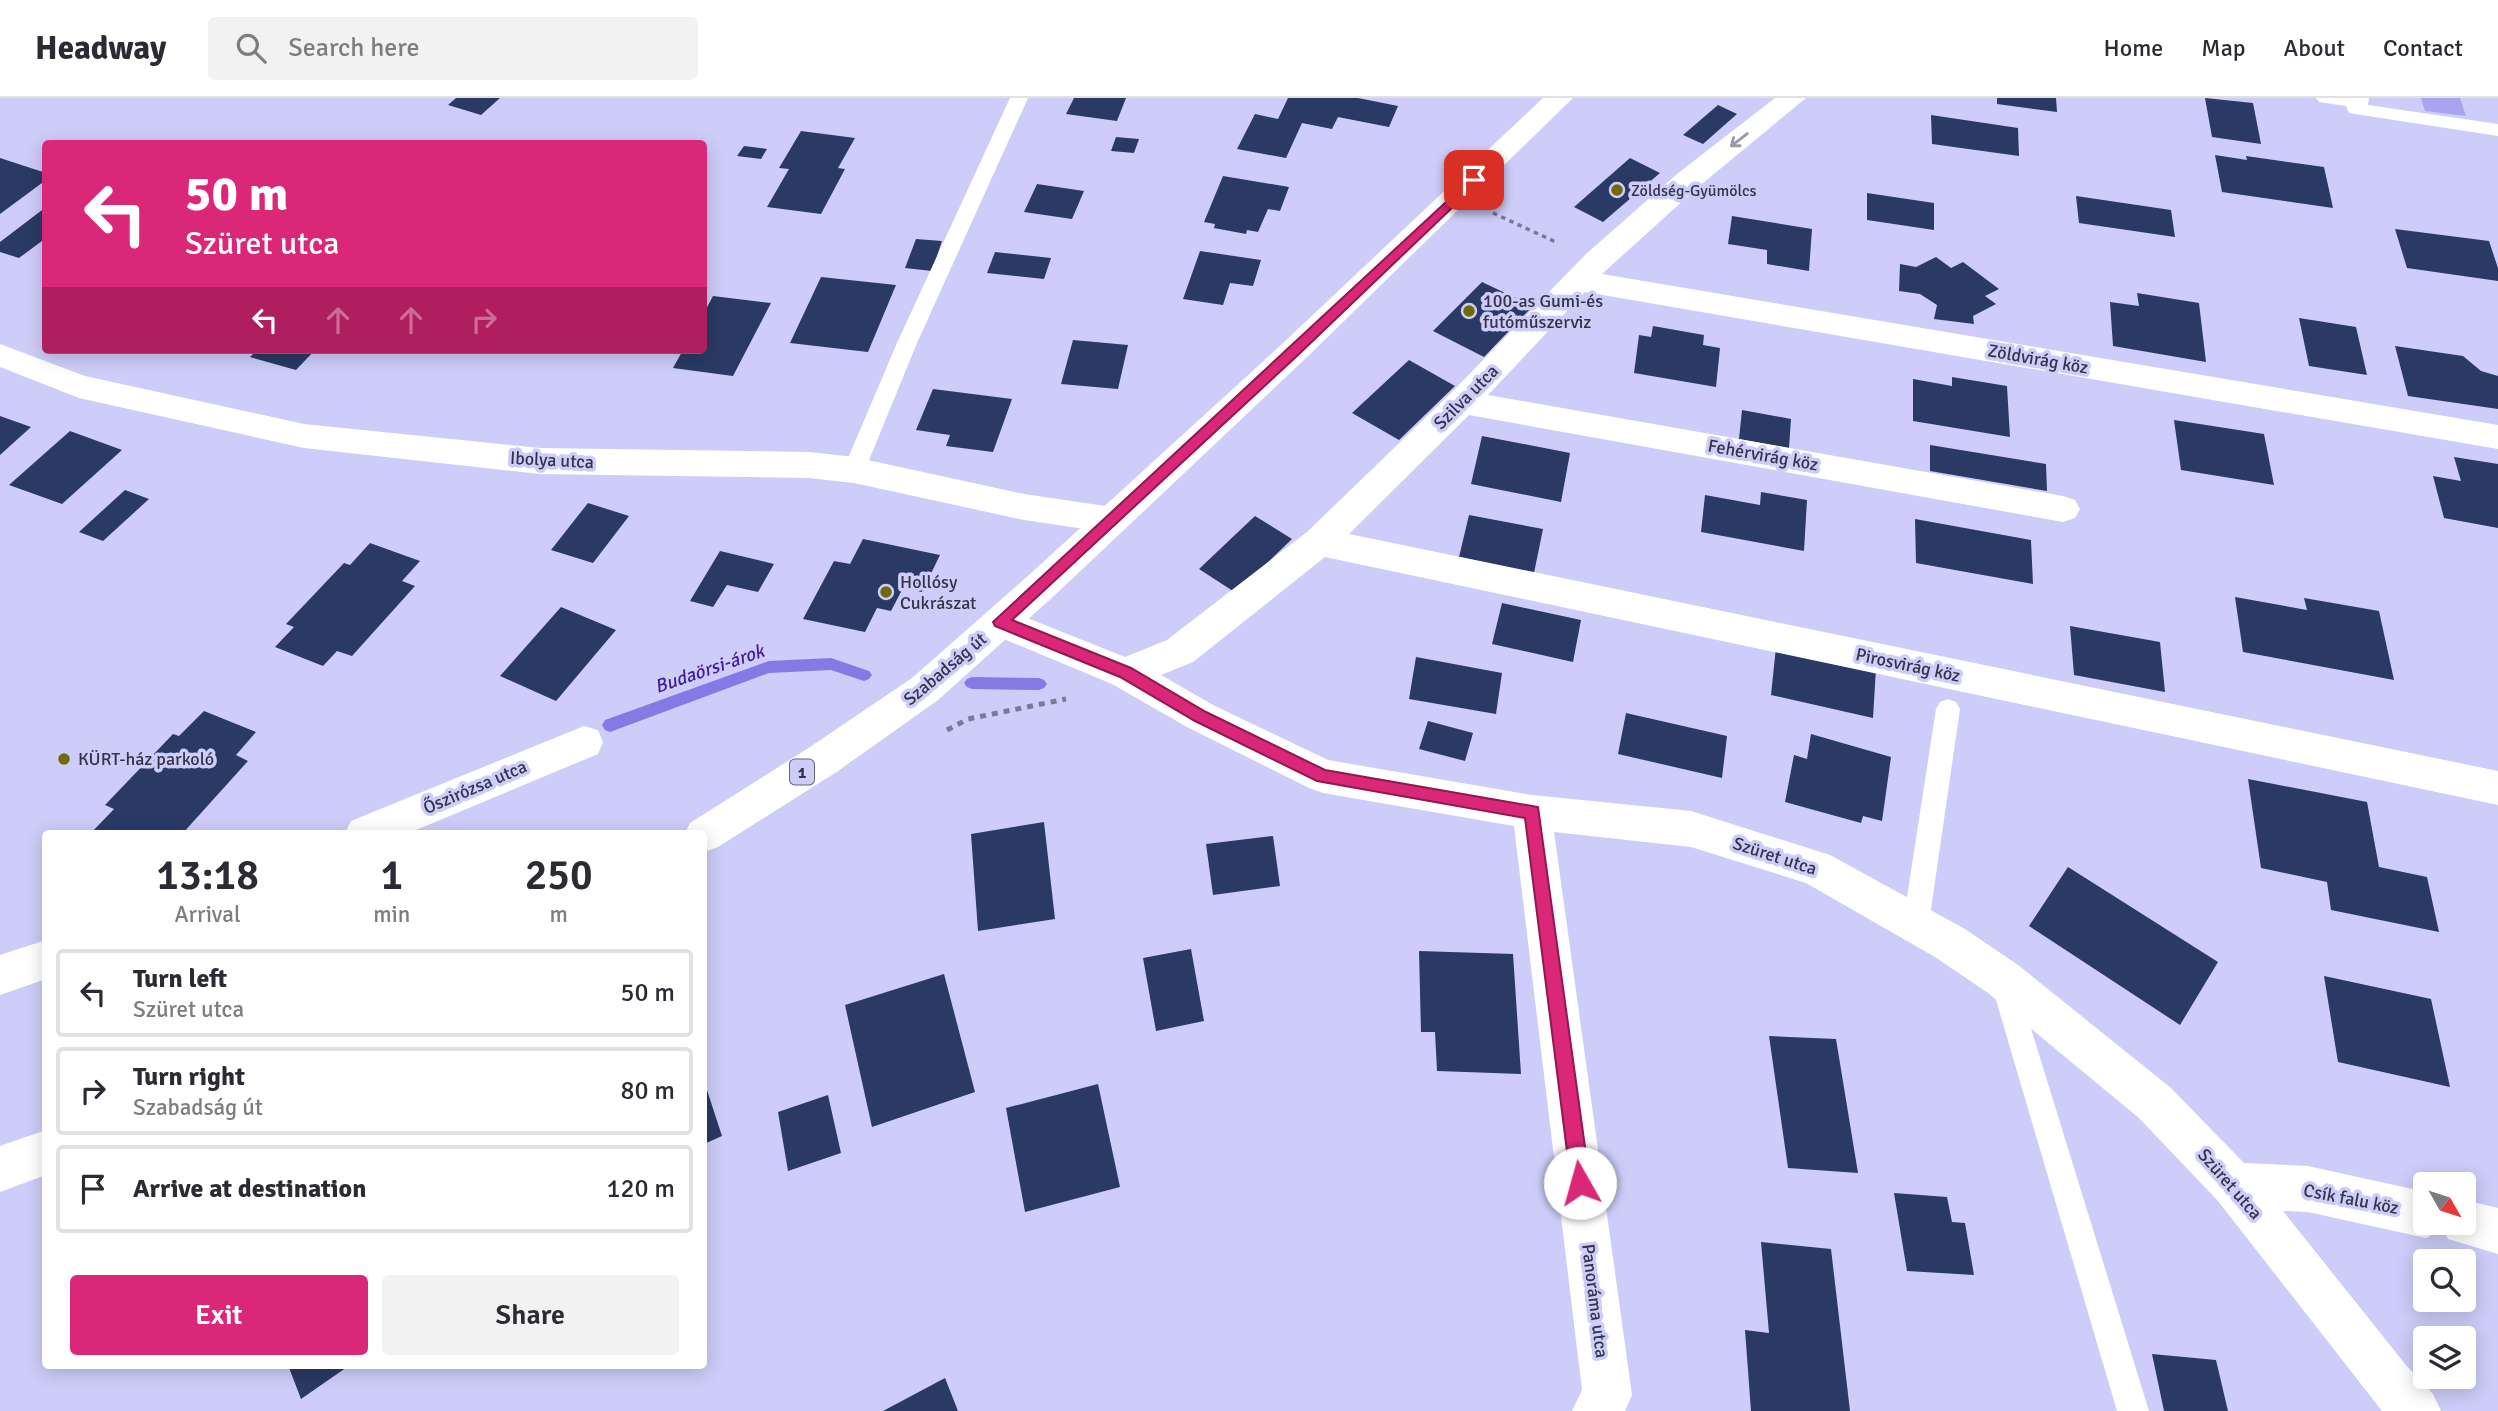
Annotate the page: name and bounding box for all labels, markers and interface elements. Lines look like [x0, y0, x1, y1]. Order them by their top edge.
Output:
search box [208, 17, 698, 80]
text: Headway [35, 28, 166, 69]
icon: search [232, 29, 270, 67]
text: Search here [288, 32, 419, 64]
text: Home [2103, 33, 2163, 63]
text: Map [2201, 33, 2246, 63]
text: About [2284, 33, 2345, 63]
text: Contact [2383, 33, 2463, 63]
one-way arrow [1730, 133, 1748, 148]
pin [1444, 150, 1504, 210]
icon: arrive [1455, 161, 1493, 199]
text: 50 m [185, 164, 288, 224]
icon: left [70, 168, 161, 259]
place label: Zöldség-Gyümölcs [1631, 181, 1757, 201]
marker: Zöldség-Gyümölcs [1609, 182, 1625, 198]
text: Szüret utca [185, 224, 340, 263]
place label: 100-as Gumi-és futóműszerviz [1483, 290, 1603, 333]
icon: left [246, 301, 284, 339]
icon: ahead [319, 301, 357, 339]
icon: ahead [392, 301, 430, 339]
icon: right [465, 301, 503, 339]
marker: 100-as Gumi-és futóműszerviz [1461, 303, 1477, 319]
street label: Zöldvirág köz [1986, 339, 2090, 379]
street label: Szilva utca [1429, 360, 1503, 434]
street label: Fehérvirág köz [1706, 434, 1820, 476]
street label: Ibolya utca [509, 447, 595, 473]
place label: Hollósy Cukrászat [900, 571, 976, 614]
marker: Hollósy Cukrászat [878, 584, 894, 600]
street label: Szabadság út [899, 628, 991, 710]
water label: Budaörsi-árok [651, 639, 769, 699]
street label: Pirosvirág köz [1854, 643, 1962, 687]
place label: KÜRT-ház parkoló [78, 748, 214, 770]
marker: KÜRT-ház parkoló [56, 751, 72, 767]
street label: Őszirózsa utca [420, 755, 530, 819]
road number: 1 [790, 760, 814, 785]
street label: Szüret utca [1730, 832, 1820, 880]
text: 13:18 [156, 850, 259, 901]
text: 1 [380, 850, 403, 901]
text: 250 [525, 850, 593, 901]
text: Arrival [174, 900, 241, 929]
text: min [373, 900, 410, 929]
text: m [549, 900, 568, 929]
text: Turn left [133, 963, 227, 995]
icon: left [74, 974, 112, 1012]
text: 50 m [620, 977, 675, 1009]
text: Szüret utca [133, 995, 244, 1024]
text: Turn right [133, 1061, 245, 1093]
icon: right [74, 1072, 112, 1110]
text: 80 m [620, 1075, 675, 1107]
text: Szabadság út [133, 1093, 263, 1122]
street label: Szüret utca [2193, 1144, 2267, 1224]
position arrow [1543, 1146, 1617, 1220]
icon: arrive [74, 1170, 112, 1208]
north arrow [2413, 1172, 2476, 1236]
map controls [2413, 1172, 2476, 1389]
text: Arrive at destination [133, 1173, 366, 1205]
text: 120 m [606, 1173, 675, 1205]
street label: Csík falu köz [2302, 1179, 2400, 1219]
street label: Panoráma utca [1577, 1243, 1613, 1359]
button: search [2413, 1249, 2476, 1312]
button: Exit [70, 1275, 368, 1355]
button: Share [382, 1275, 679, 1355]
button: layers [2413, 1326, 2476, 1389]

